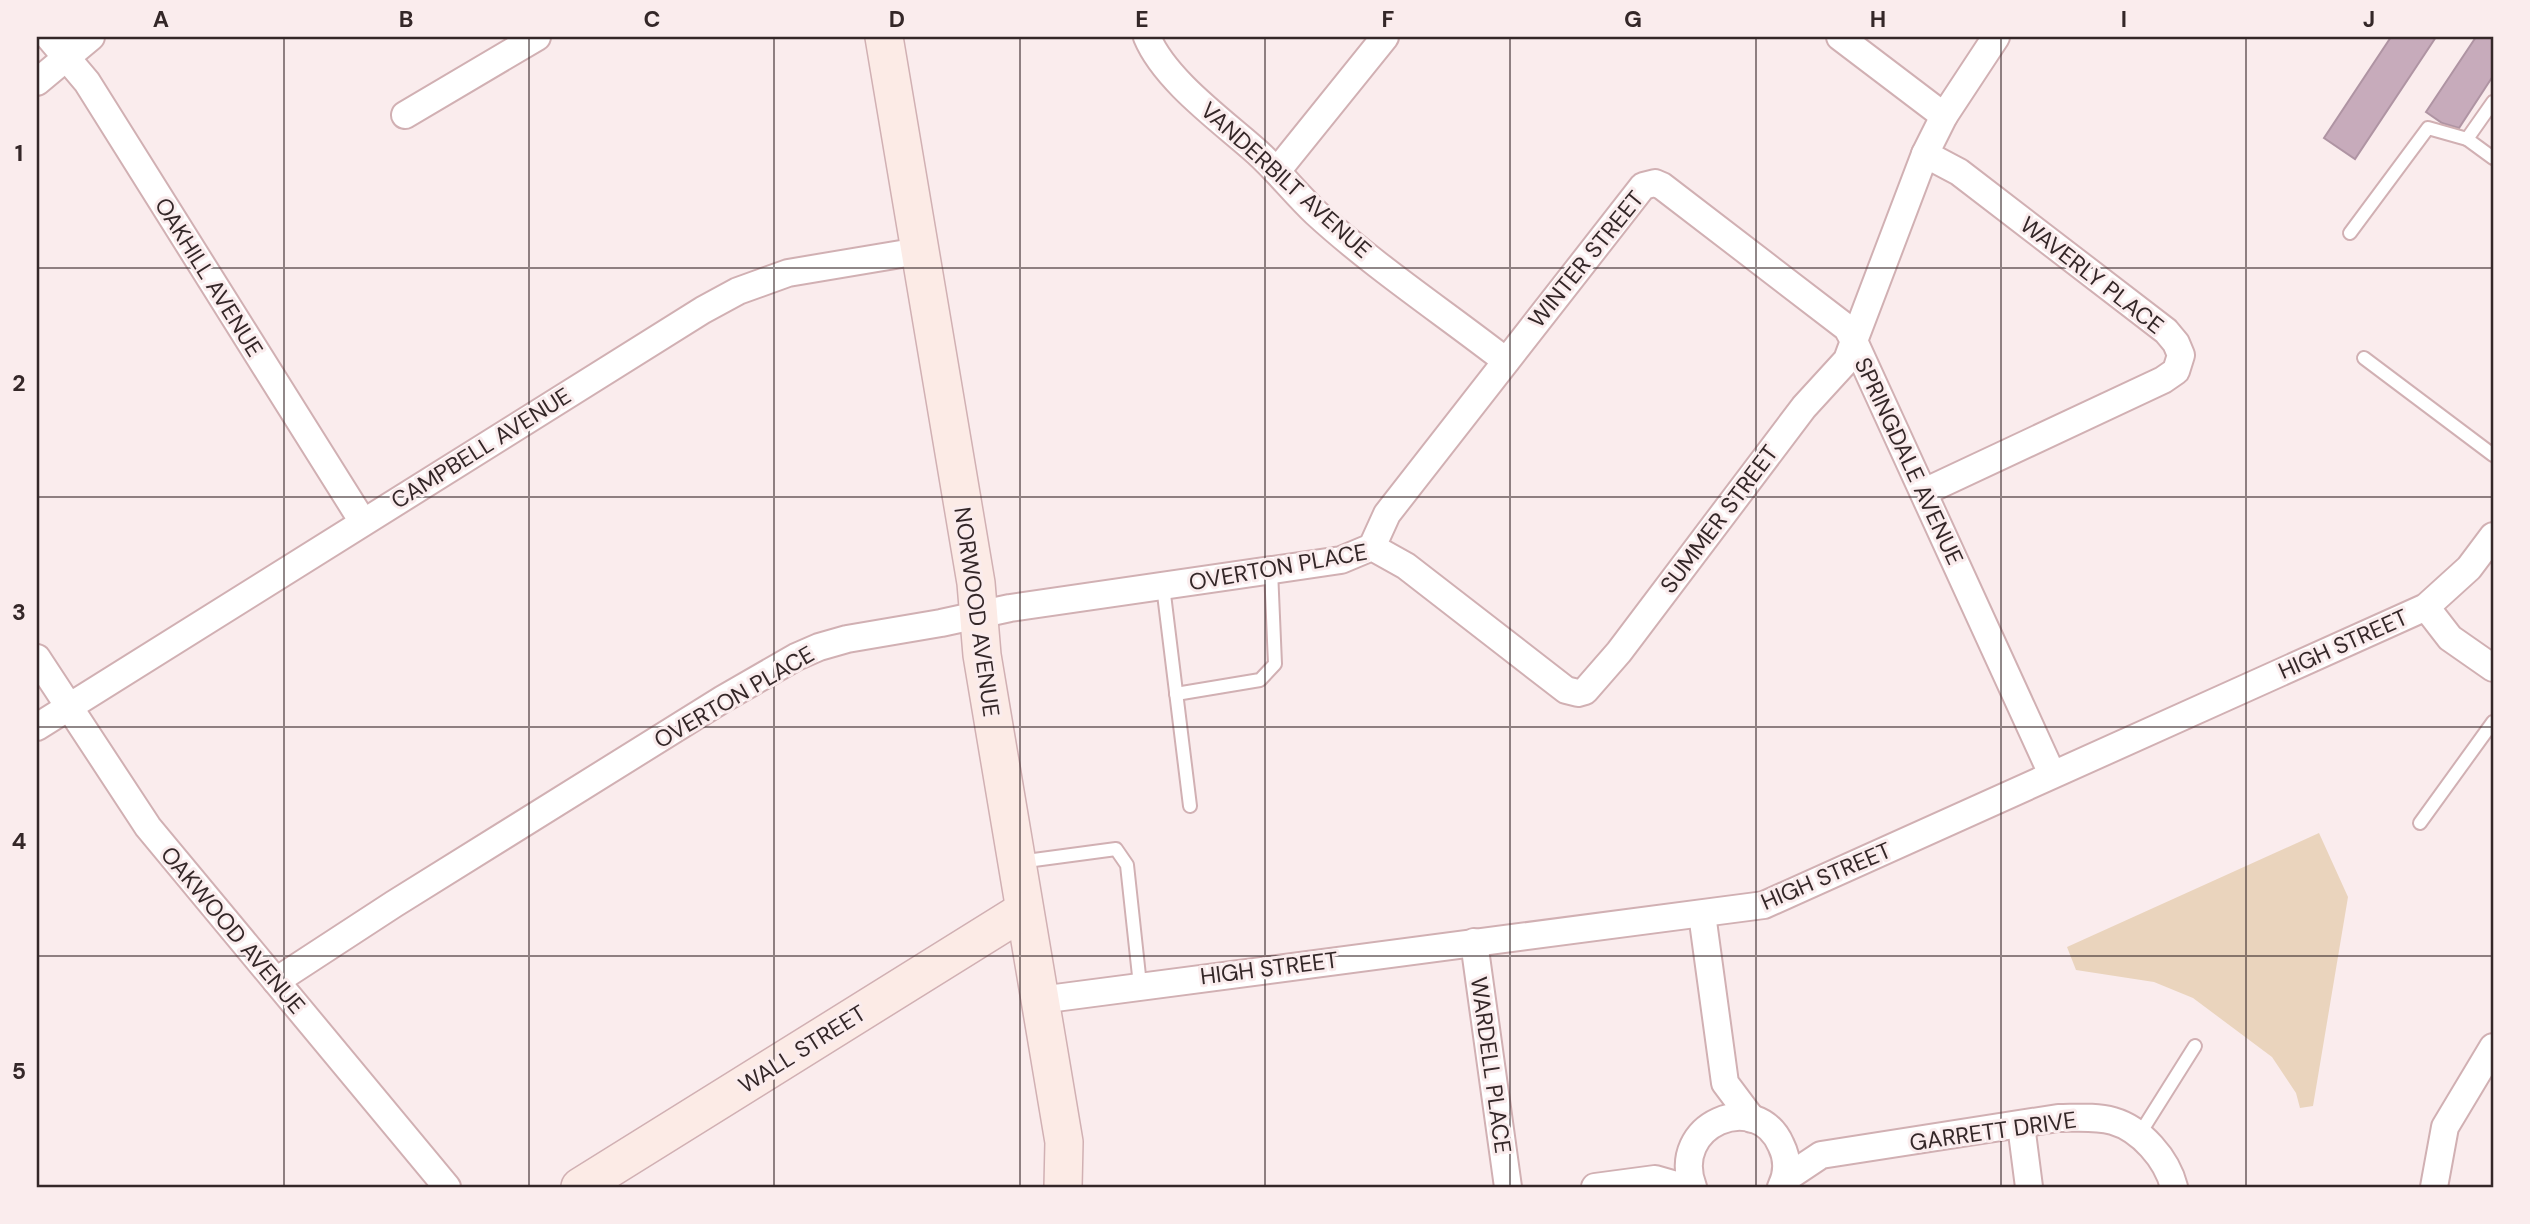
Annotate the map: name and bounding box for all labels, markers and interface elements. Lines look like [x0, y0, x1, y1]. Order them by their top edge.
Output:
text: A [153, 4, 169, 34]
text: B [399, 4, 413, 34]
text: C [644, 4, 660, 34]
text: D [889, 4, 905, 34]
text: E [1135, 4, 1149, 34]
text: F [1382, 4, 1395, 34]
text: G [1624, 4, 1642, 34]
text: H [1870, 4, 1886, 34]
text: I [2121, 4, 2127, 34]
text: J [2363, 4, 2375, 34]
street label: VANDERBILT AVENUE [1194, 95, 1378, 265]
text: 1 [15, 138, 23, 168]
street label: WINTER STREET [1522, 184, 1650, 334]
street label: OAKHILL AVENUE [148, 192, 270, 362]
street label: WAVERLY PLACE [2014, 210, 2170, 340]
street label: SPRINGDALE AVENUE [1848, 352, 1970, 570]
text: 2 [12, 368, 26, 398]
street label: CAMPBELL AVENUE [385, 381, 577, 515]
street label: SUMMER STREET [1653, 439, 1785, 599]
street label: NORWOOD AVENUE [947, 505, 1007, 719]
street label: OVERTON PLACE [1187, 537, 1369, 597]
text: 3 [12, 597, 26, 627]
street label: HIGH STREET [2274, 602, 2413, 686]
street label: OVERTON PLACE [648, 639, 820, 755]
text: 4 [12, 826, 27, 856]
street label: HIGH STREET [1756, 835, 1896, 917]
street label: OAKWOOD AVENUE [154, 840, 312, 1020]
street label: HIGH STREET [1198, 945, 1340, 991]
street label: WARDELL PLACE [1464, 975, 1518, 1155]
street label: WALL STREET [733, 998, 871, 1100]
text: 5 [12, 1056, 26, 1086]
street label: GARRETT DRIVE [1908, 1104, 2078, 1158]

